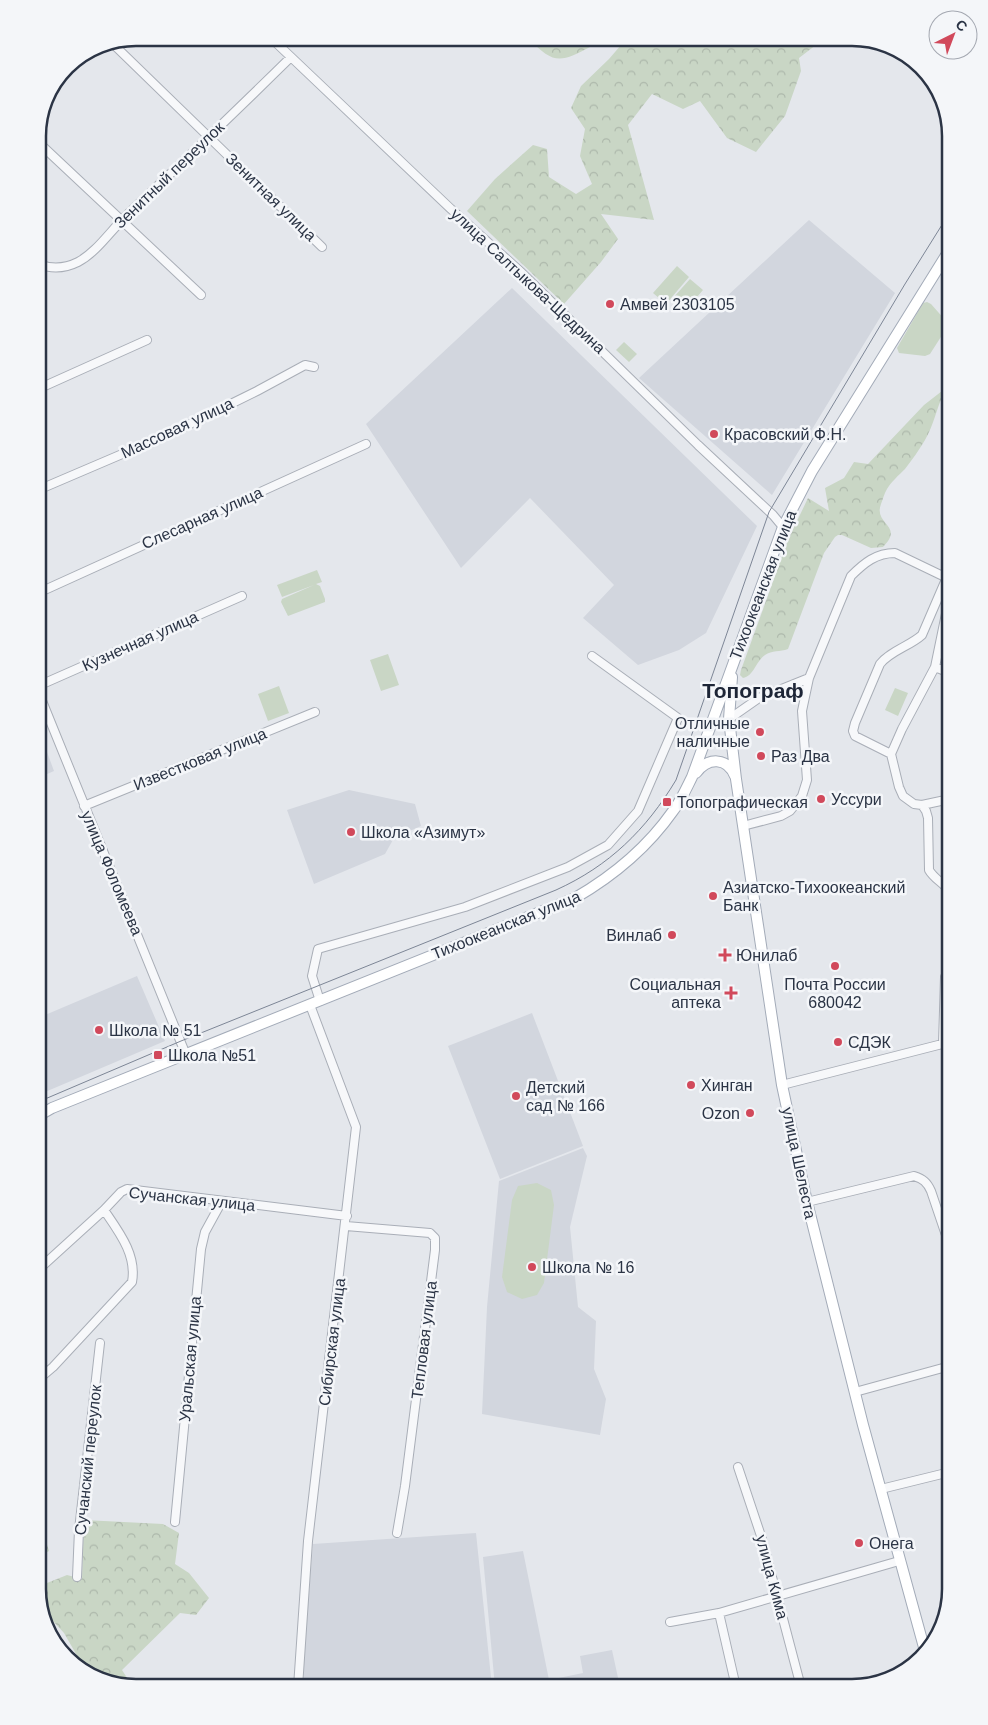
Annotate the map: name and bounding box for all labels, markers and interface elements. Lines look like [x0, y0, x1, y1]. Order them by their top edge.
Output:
north arrow [928, 10, 978, 60]
text: С [953, 16, 971, 35]
street label: Зенитный переулок [111, 118, 228, 232]
street label: Зенитная улица [222, 150, 320, 244]
street label: улица Салтыкова-Щедрина [447, 205, 609, 357]
place label: Амвей 2303105 [620, 296, 735, 313]
marker: Амвей 2303105 [604, 298, 616, 310]
street label: Массовая улица [118, 395, 236, 461]
place label: Красовский Ф.Н. [724, 426, 846, 443]
marker: Красовский Ф.Н. [708, 428, 720, 440]
street label: Слесарная улица [139, 484, 265, 552]
street label: Тихоокеанская улица [727, 508, 799, 662]
street label: Кузнечная улица [79, 608, 201, 674]
district label: Топограф [702, 679, 804, 702]
place label: Отличные наличные [675, 715, 750, 750]
street label: Известковая улица [131, 725, 269, 793]
marker: Отличные наличные [754, 726, 766, 738]
place label: Раз Два [771, 748, 830, 765]
marker: Раз Два [755, 750, 767, 762]
place label: Уссури [831, 791, 882, 808]
marker: Уссури [815, 793, 827, 805]
place label: Топографическая [677, 794, 808, 811]
marker: Топографическая [661, 796, 673, 808]
street label: улица Фоломеева [78, 808, 146, 938]
place label: Школа «Азимут» [361, 824, 485, 841]
marker: Школа «Азимут» [345, 826, 357, 838]
place label: Азиатско-Тихоокеанский Банк [723, 879, 905, 914]
street label: Тихоокеанская улица [429, 887, 583, 963]
marker: Азиатско-Тихоокеанский Банк [707, 890, 719, 902]
place label: Винлаб [606, 927, 662, 944]
marker: Винлаб [666, 929, 678, 941]
place label: Юнилаб [736, 947, 797, 964]
marker: Юнилаб [718, 948, 732, 962]
marker: Почта России 680042 [829, 960, 841, 972]
place label: Социальная аптека [629, 976, 721, 1011]
place label: Почта России 680042 [784, 976, 886, 1011]
marker: Социальная аптека [725, 987, 737, 999]
place label: Школа № 51 [109, 1022, 202, 1039]
marker: Школа № 51 [93, 1024, 105, 1036]
place label: СДЭК [848, 1034, 892, 1051]
marker: СДЭК [832, 1036, 844, 1048]
place label: Школа №51 [168, 1047, 256, 1064]
marker: Школа №51 [152, 1049, 164, 1061]
place label: Хинган [701, 1077, 753, 1094]
place label: Детский сад № 166 [526, 1079, 605, 1114]
marker: Хинган [685, 1079, 697, 1091]
marker: Детский сад № 166 [510, 1090, 522, 1102]
place label: Ozon [702, 1105, 740, 1122]
street label: улица Шелеста [779, 1106, 819, 1220]
marker: Ozon [744, 1107, 756, 1119]
street label: Сучанская улица [128, 1184, 256, 1214]
place label: Школа № 16 [542, 1259, 635, 1276]
marker: Школа № 16 [526, 1261, 538, 1273]
street label: Сибирская улица [316, 1277, 348, 1407]
street label: Тепловая улица [408, 1280, 440, 1400]
street label: Уральская улица [176, 1295, 204, 1423]
street label: Сучанский переулок [72, 1383, 104, 1536]
street label: улица Кима [753, 1533, 791, 1621]
place label: Онега [869, 1535, 914, 1552]
marker: Онега [853, 1537, 865, 1549]

